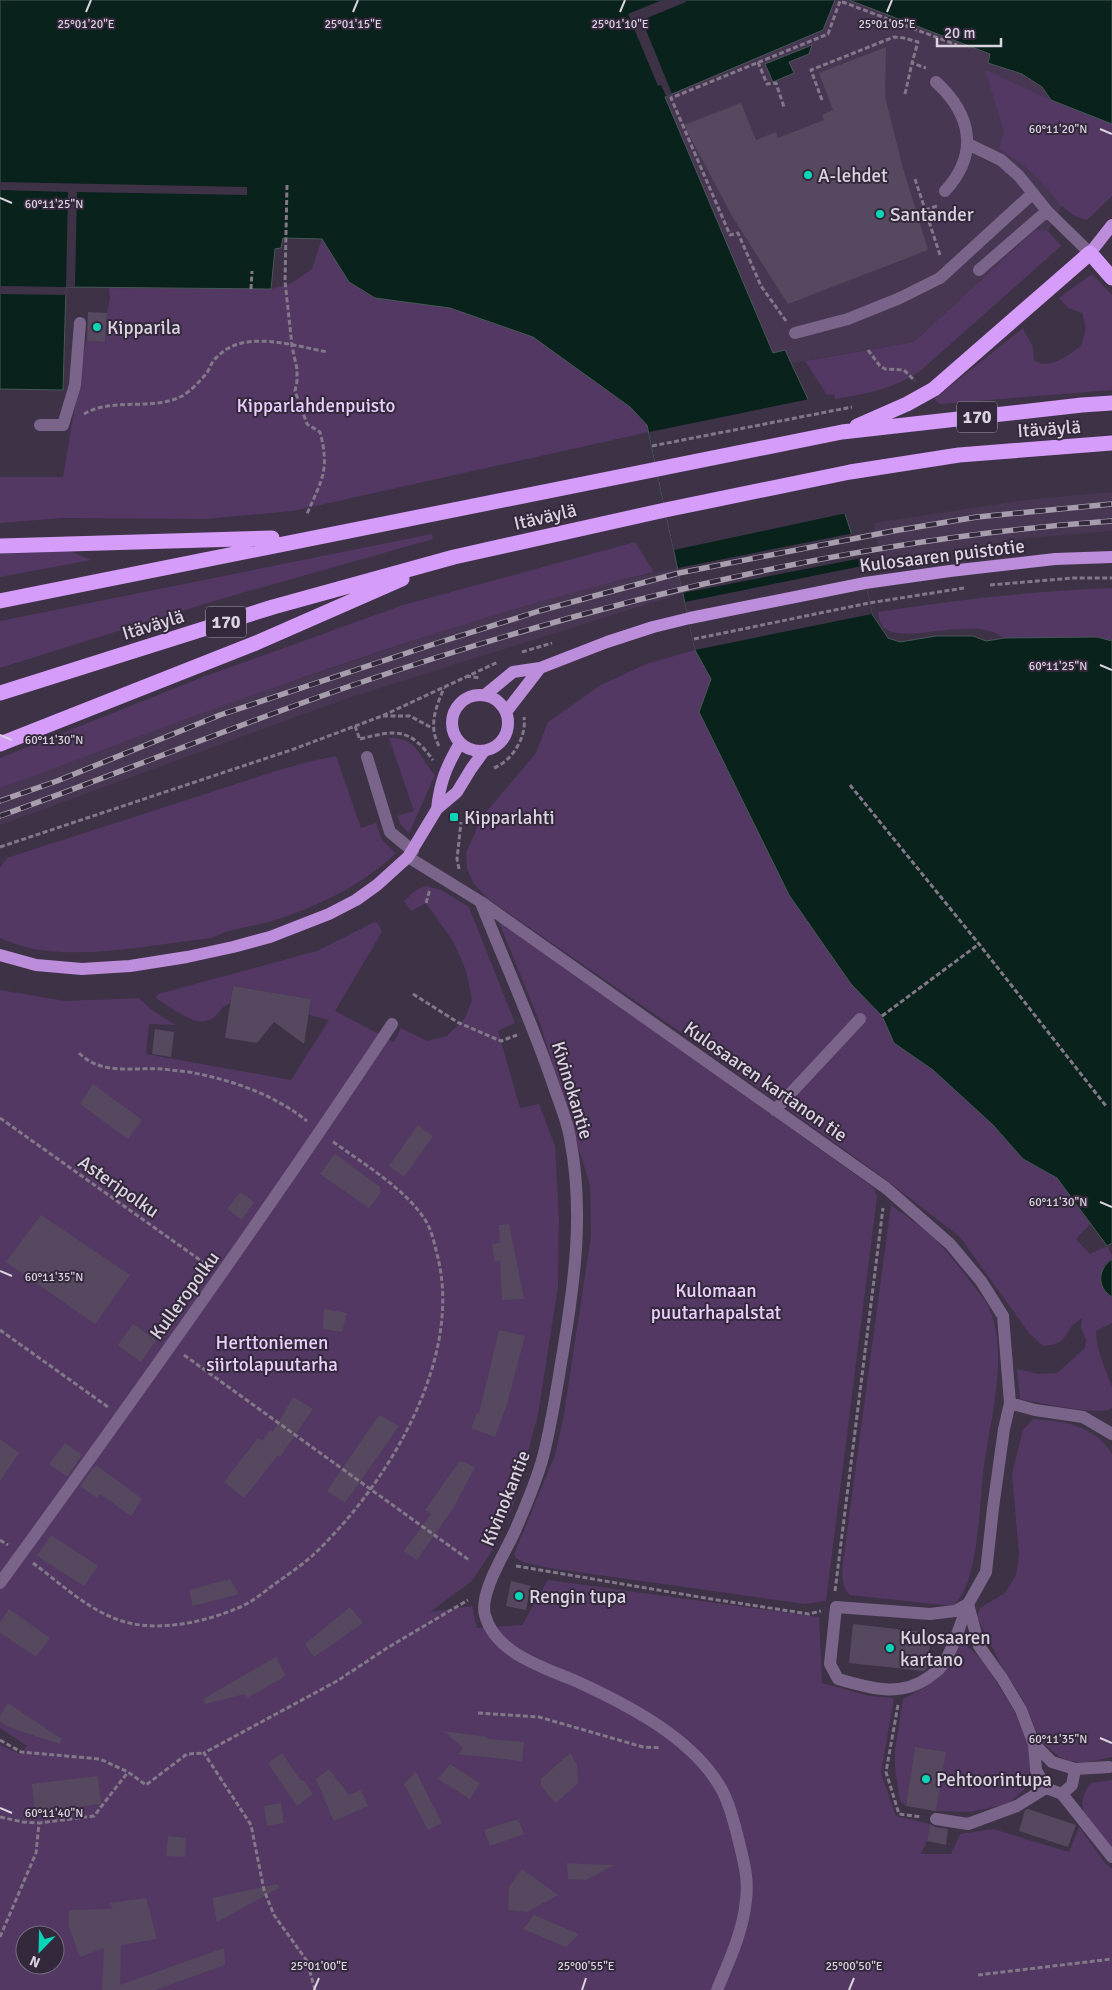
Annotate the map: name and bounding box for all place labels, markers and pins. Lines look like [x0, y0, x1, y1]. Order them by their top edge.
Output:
place label: A-lehdet [818, 164, 888, 188]
marker: A-lehdet [802, 169, 814, 181]
place label: Santander [890, 203, 974, 227]
marker: Santander [874, 208, 886, 220]
place label: Kipparila [107, 316, 181, 340]
marker: Kipparila [91, 321, 103, 333]
place label: Kipparlahti [464, 806, 555, 830]
marker: Kipparlahti [448, 811, 460, 823]
place label: Rengin tupa [529, 1585, 626, 1609]
marker: Rengin tupa [513, 1590, 525, 1602]
place label: Kulosaaren kartano [900, 1626, 991, 1672]
marker: Kulosaaren kartano [884, 1642, 896, 1654]
place label: Pehtoorintupa [936, 1768, 1052, 1792]
marker: Pehtoorintupa [920, 1773, 932, 1785]

